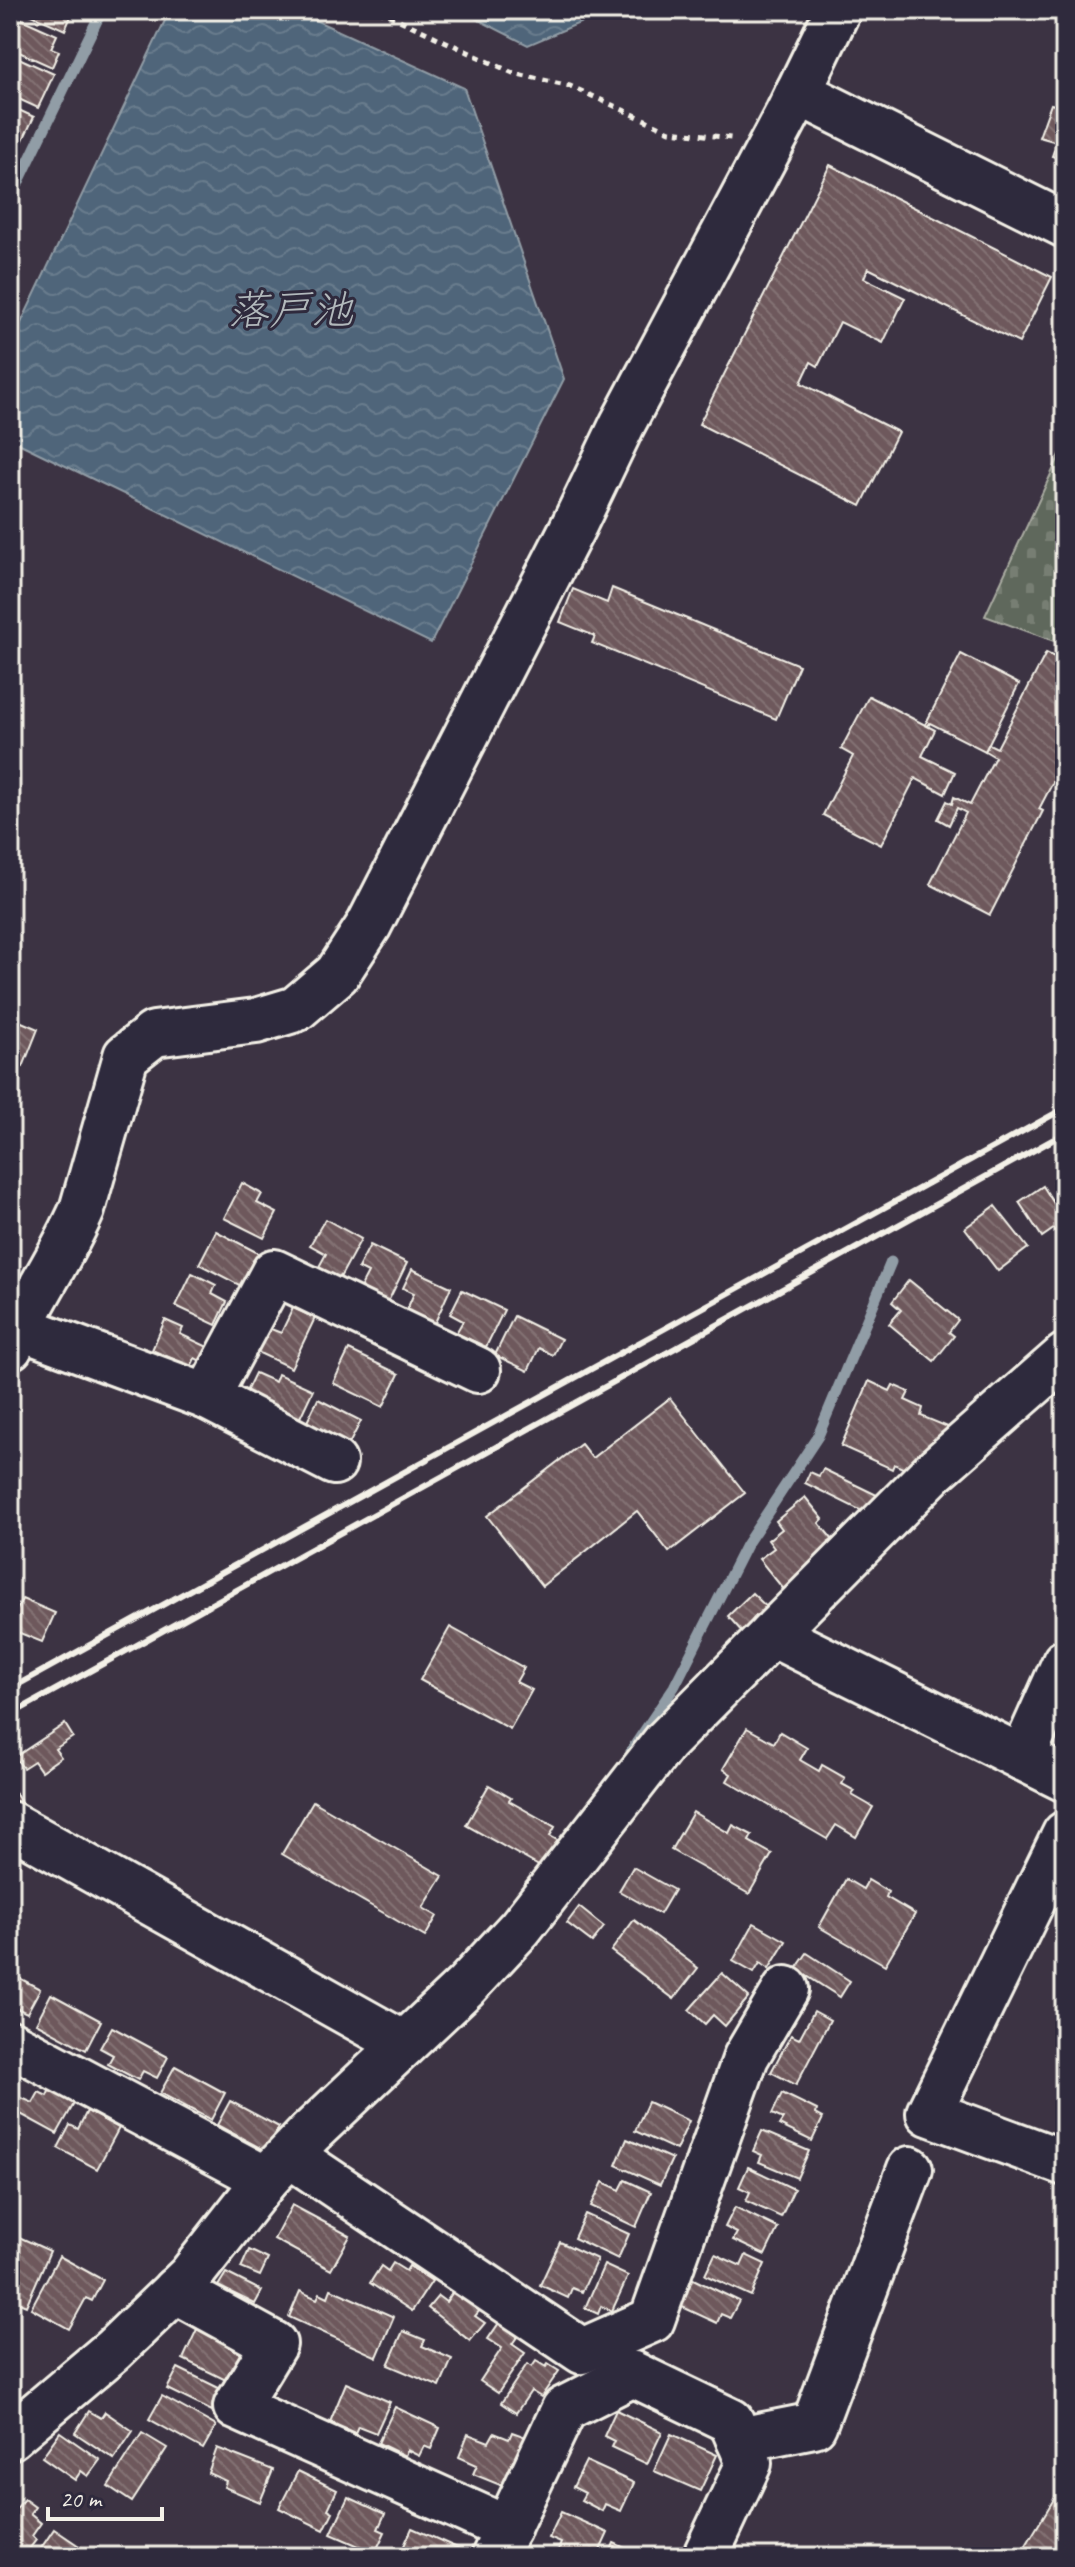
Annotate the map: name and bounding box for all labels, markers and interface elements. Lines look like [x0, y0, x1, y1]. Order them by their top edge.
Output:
water label: 落戸池 [227, 284, 354, 337]
scale bar [48, 2471, 162, 2521]
text: 20 m [60, 2484, 103, 2514]

